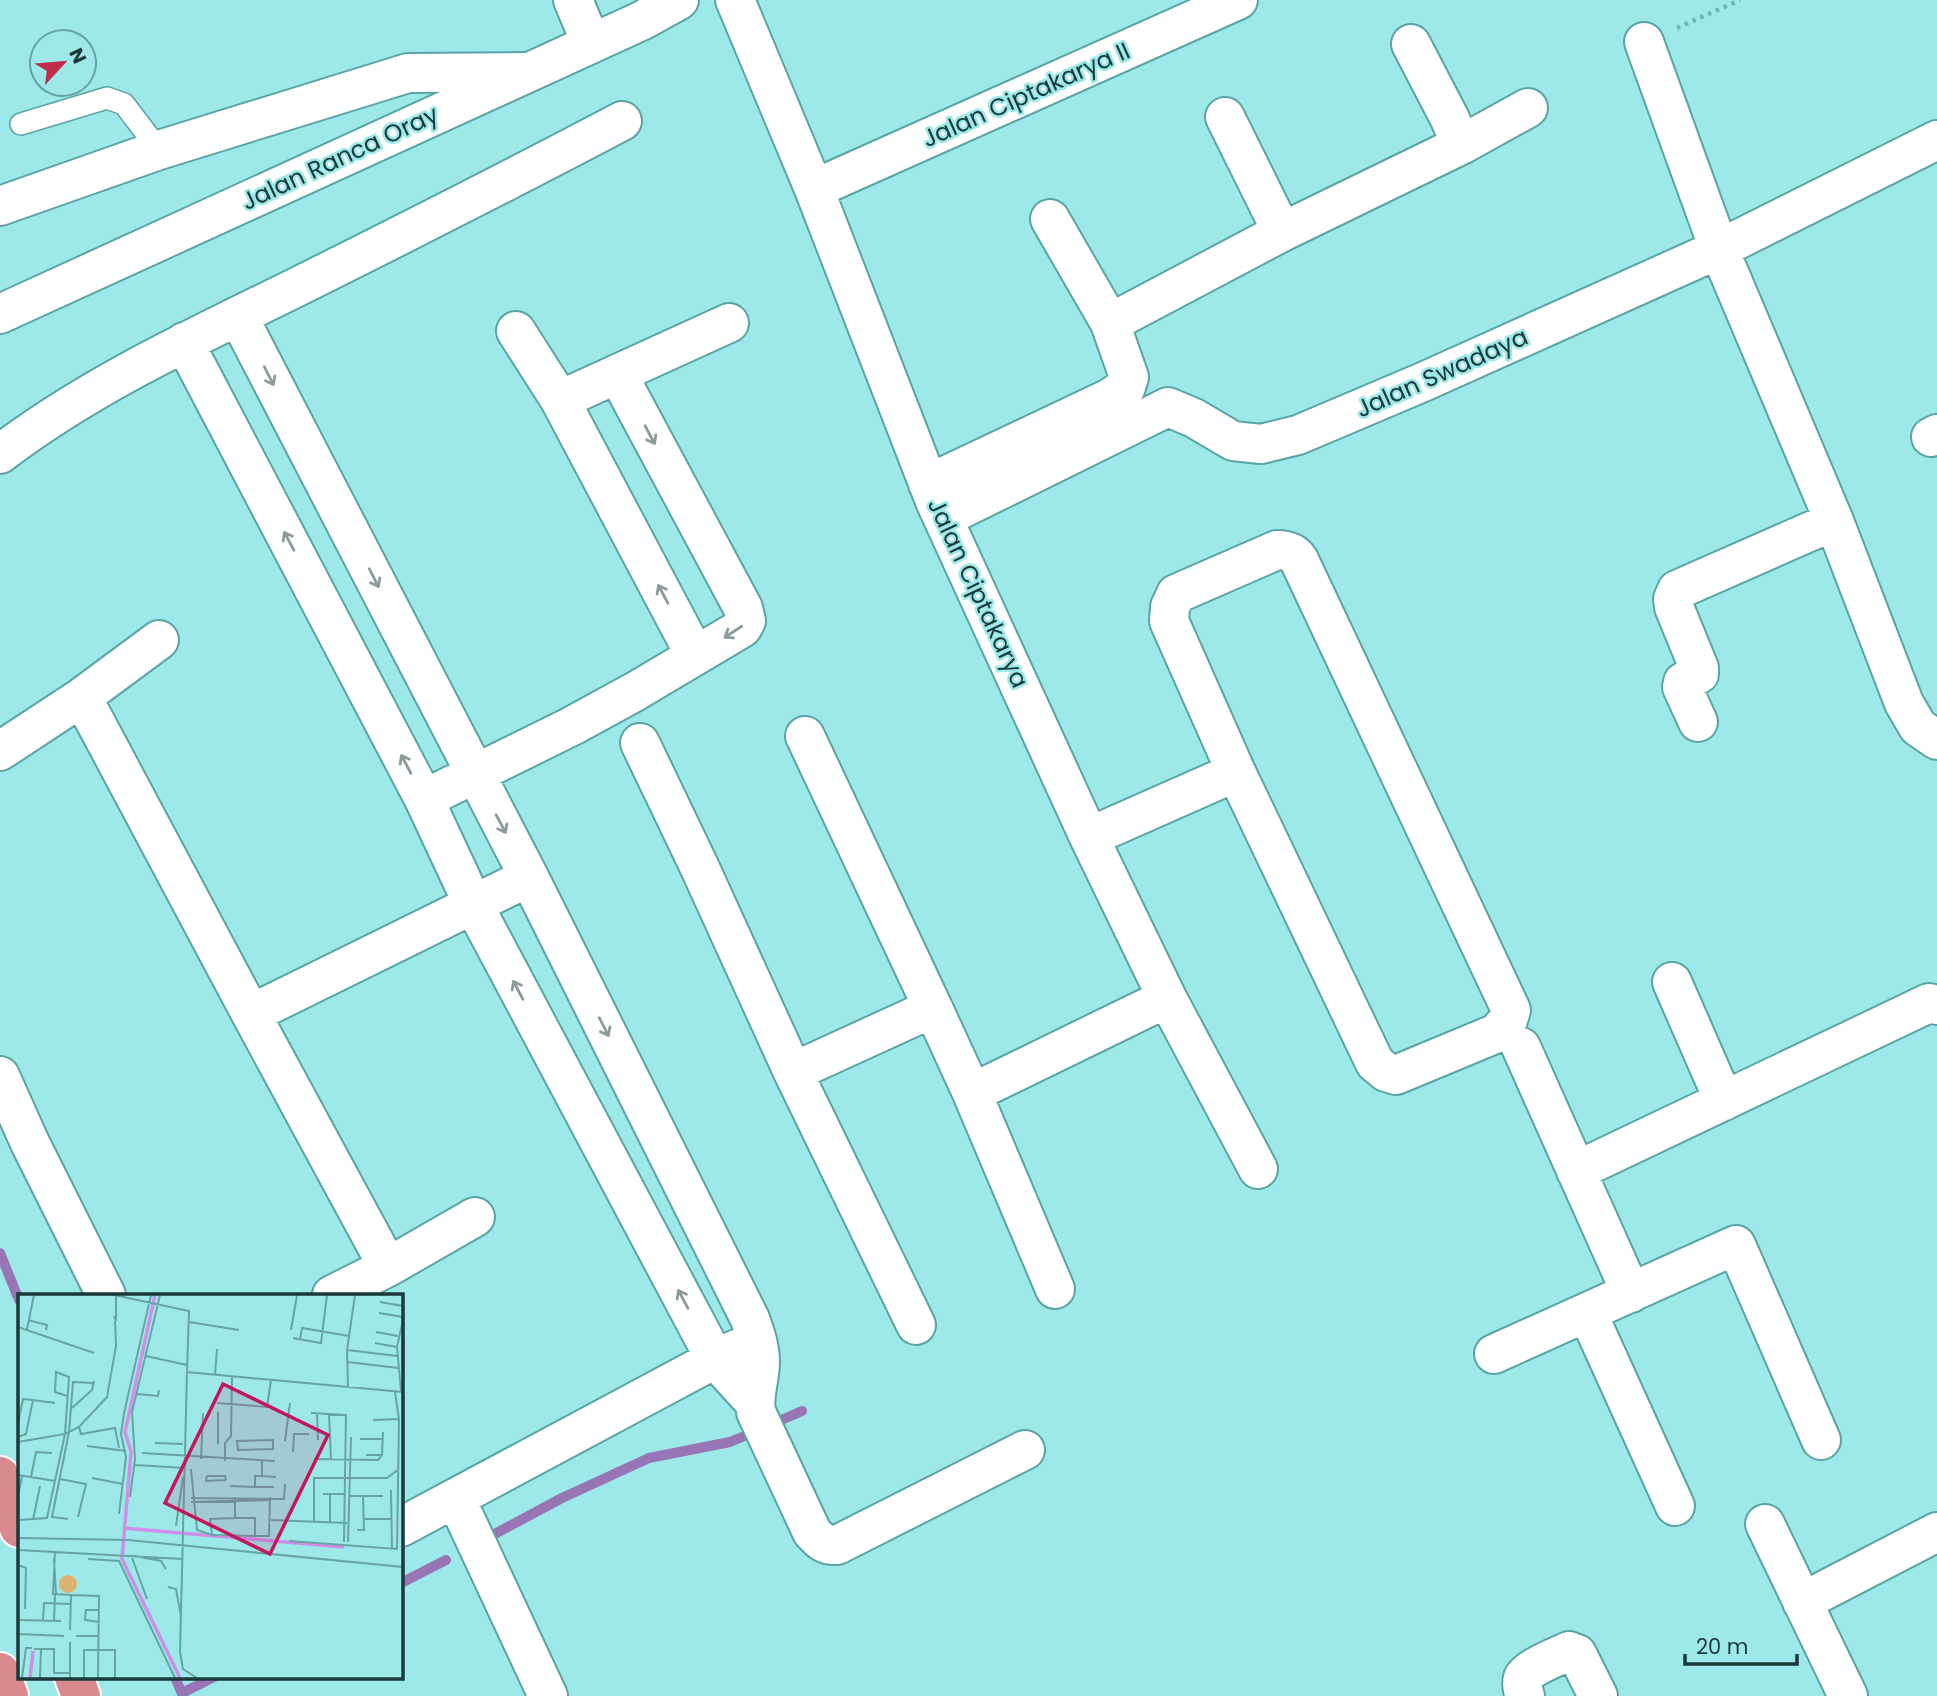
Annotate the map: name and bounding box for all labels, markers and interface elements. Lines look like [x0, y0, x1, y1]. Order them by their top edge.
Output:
north arrow [28, 28, 98, 98]
street label: Jalan Ciptakarya II [917, 34, 1135, 155]
text: N [63, 43, 93, 68]
street label: Jalan Ranca Oray [236, 97, 444, 218]
street label: Jalan Swadaya [1351, 320, 1533, 425]
one-way arrow [263, 365, 277, 386]
one-way arrow [644, 424, 657, 445]
street label: Jalan Ciptakarya [920, 493, 1037, 693]
one-way arrow [282, 531, 295, 552]
one-way arrow [367, 568, 381, 588]
one-way arrow [656, 584, 669, 605]
one-way arrow [724, 625, 743, 640]
one-way arrow [399, 755, 413, 775]
one-way arrow [495, 813, 508, 834]
one-way arrow [511, 980, 525, 1001]
one-way arrow [597, 1016, 611, 1037]
one-way arrow [675, 1289, 689, 1310]
inset map [18, 1294, 402, 1678]
scale bar [1685, 1622, 1797, 1666]
text: 20 m [1696, 1632, 1749, 1661]

